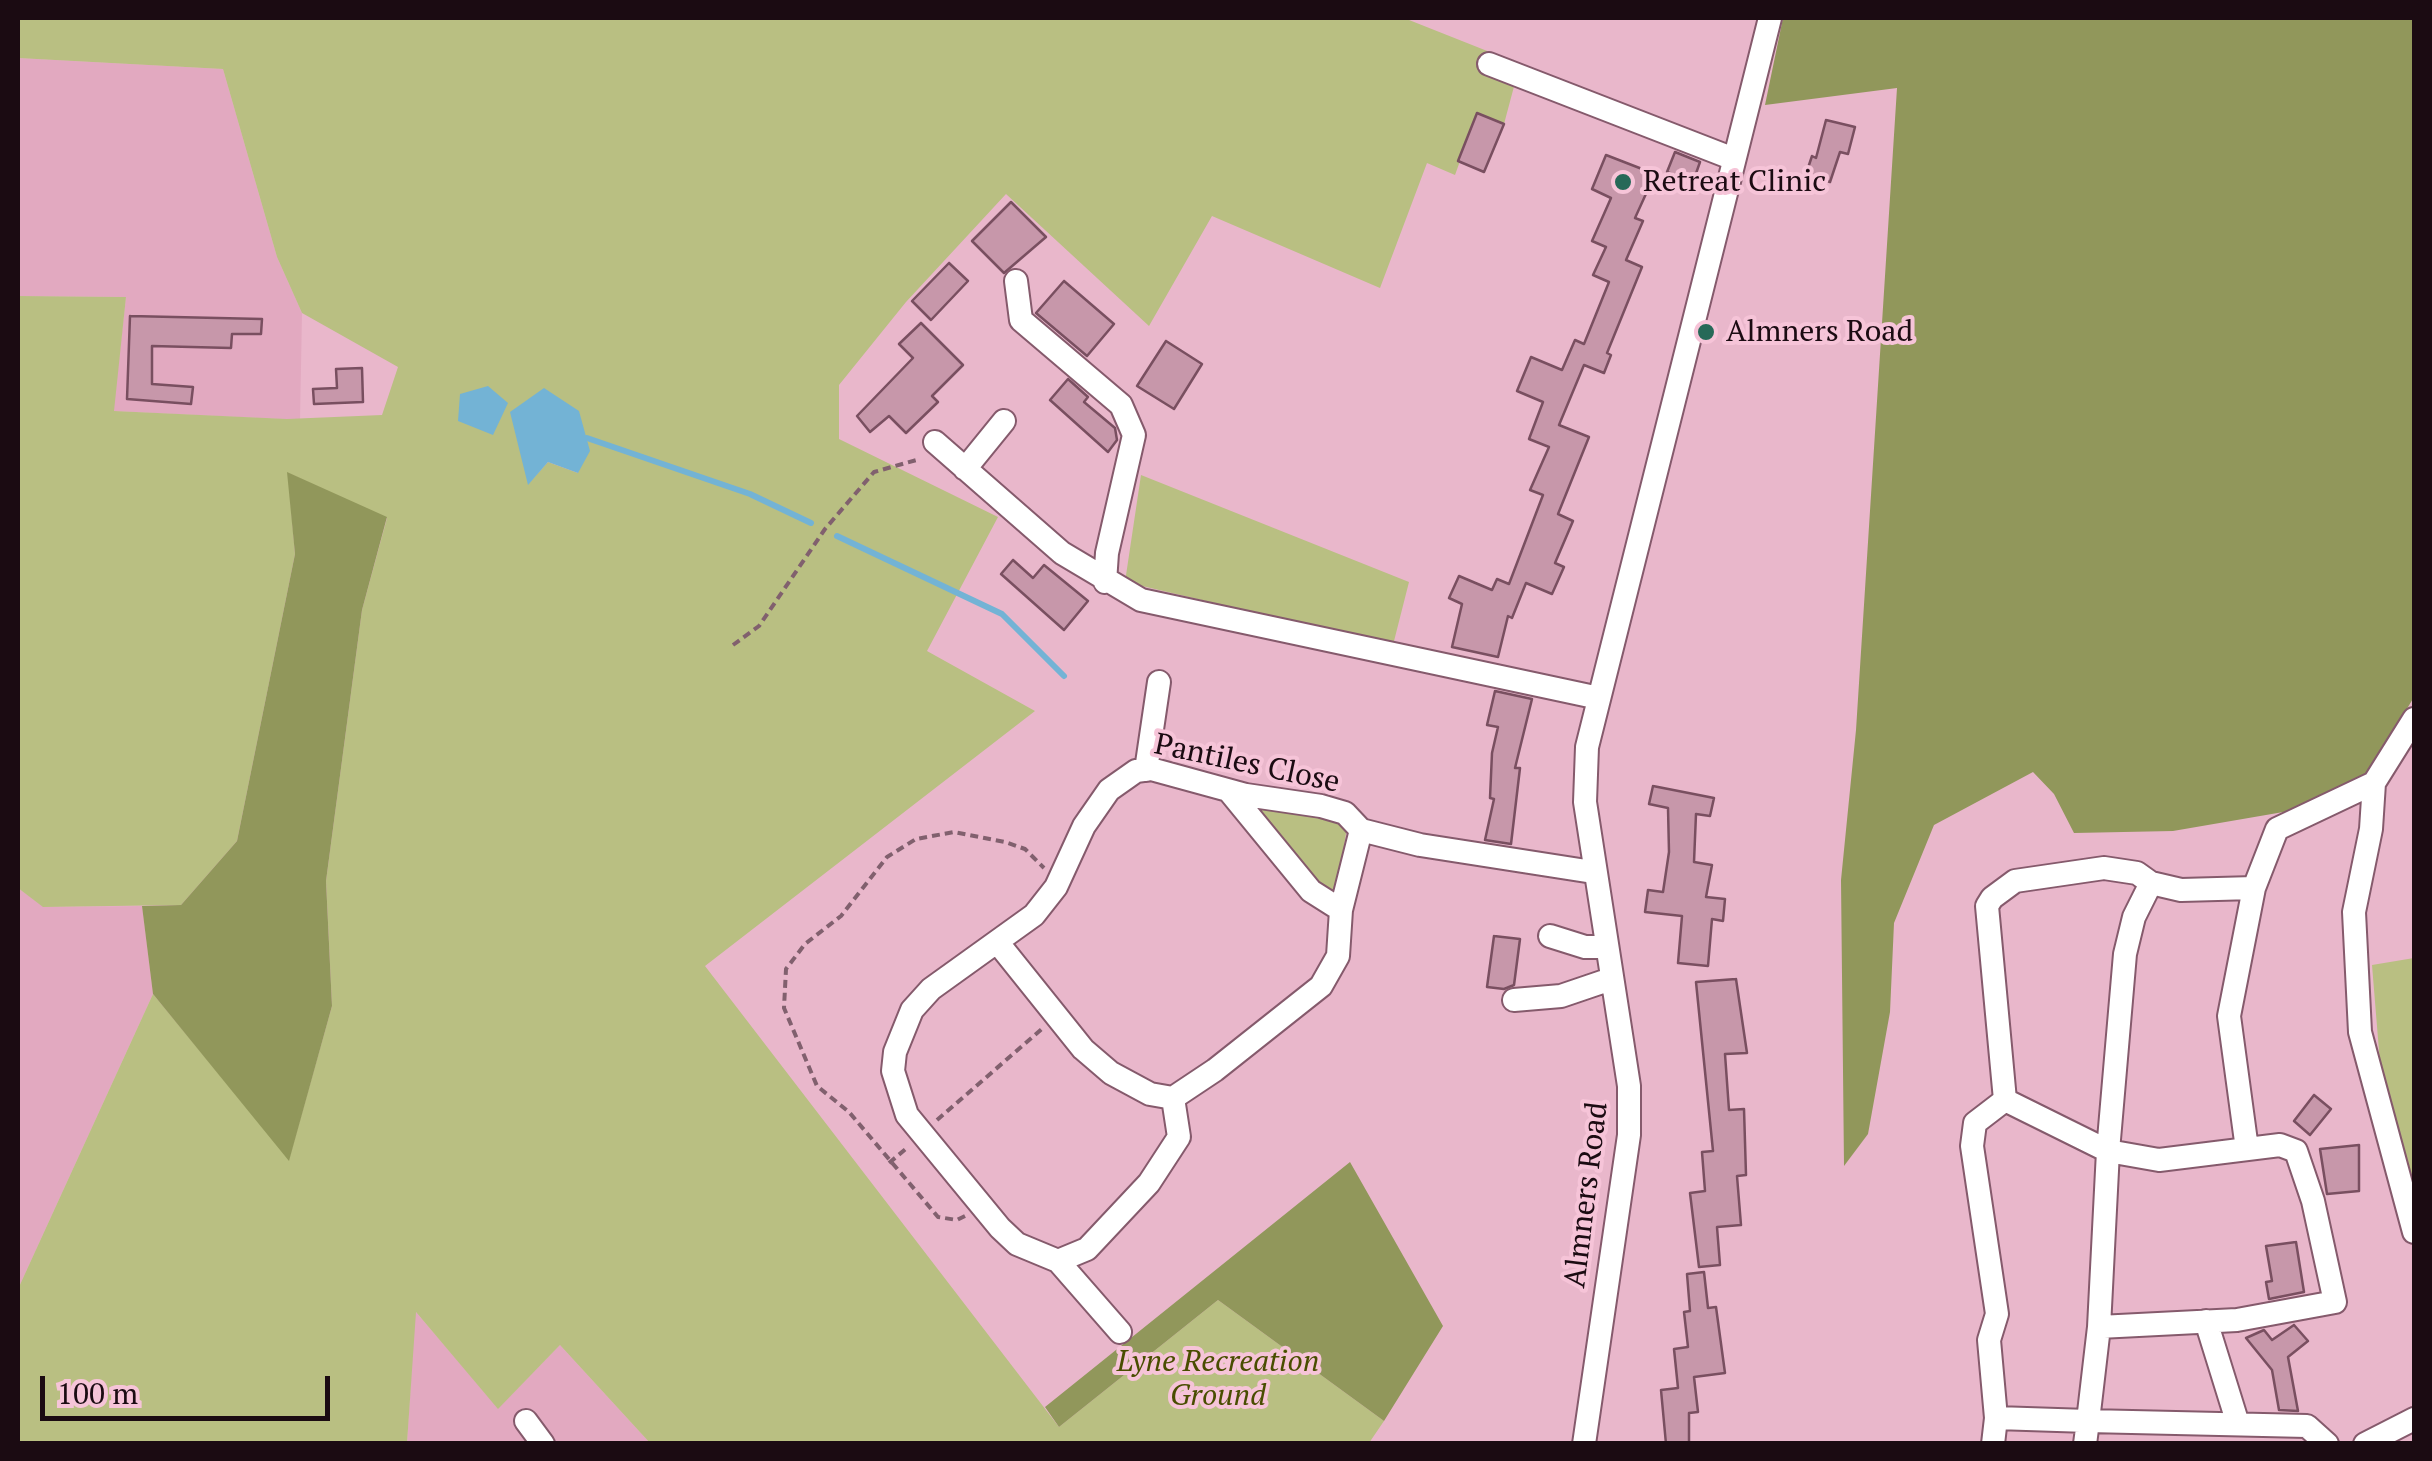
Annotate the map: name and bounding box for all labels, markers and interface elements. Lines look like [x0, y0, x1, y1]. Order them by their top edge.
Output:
place label: Retreat Clinic [1643, 164, 1826, 200]
marker: Retreat Clinic [1612, 171, 1634, 193]
place label: Almners Road [1726, 314, 1913, 350]
marker: Almners Road [1695, 321, 1717, 343]
street label: Pantiles Close [1151, 727, 1343, 801]
street label: Almners Road [1558, 1100, 1616, 1290]
park label: Lyne Recreation Ground [1117, 1344, 1319, 1414]
scale bar [45, 1356, 335, 1418]
text: 100 m [57, 1373, 138, 1413]

